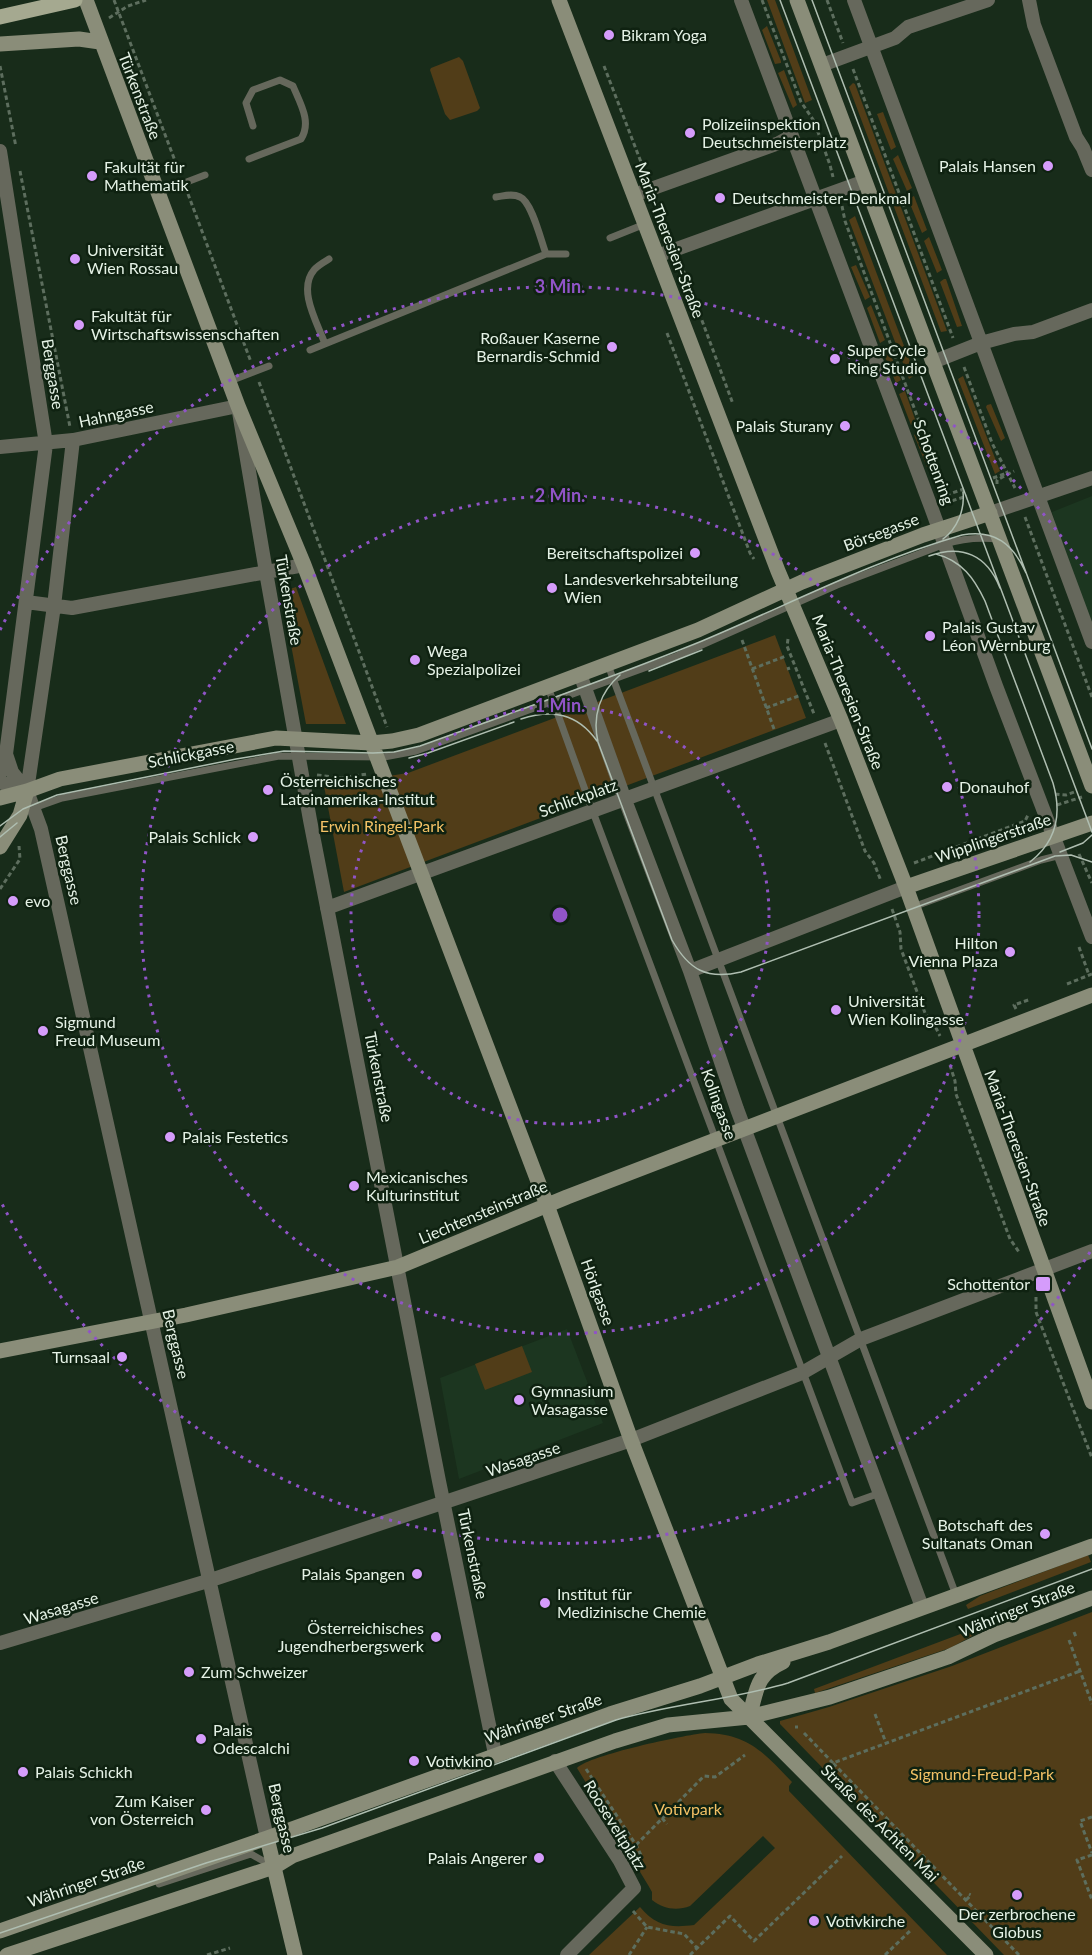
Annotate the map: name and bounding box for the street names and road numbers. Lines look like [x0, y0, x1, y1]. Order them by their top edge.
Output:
street label: Türkenstraße [115, 50, 166, 142]
street label: Maria-Theresien-Straße [632, 159, 709, 320]
street label: Berggasse [39, 337, 68, 411]
street label: Hahngasse [77, 396, 155, 431]
street label: Schottenring [910, 417, 959, 507]
street label: Börsegasse [841, 509, 921, 555]
street label: Türkenstraße [272, 553, 307, 647]
street label: Maria-Theresien-Straße [809, 612, 888, 772]
street label: Schlickgasse [146, 736, 236, 771]
street label: Schlickplatz [536, 775, 620, 821]
street label: Wipplingerstraße [932, 809, 1053, 866]
street label: Berggasse [52, 833, 87, 907]
street label: Türkenstraße [361, 1030, 398, 1124]
street label: Kolingasse [698, 1066, 741, 1142]
street label: Maria-Theresien-Straße [981, 1067, 1056, 1229]
street label: Liechtensteinstraße [416, 1176, 550, 1247]
street label: Hörlgasse [578, 1256, 619, 1328]
street label: Berggasse [159, 1307, 194, 1381]
street label: Wasagasse [483, 1437, 562, 1480]
street label: Türkenstraße [455, 1507, 492, 1601]
street label: Währinger Straße [956, 1577, 1077, 1640]
street label: Wasagasse [21, 1587, 100, 1628]
street label: Währinger Straße [482, 1689, 604, 1746]
street label: Straße des Achten Mai [818, 1760, 943, 1885]
street label: Rooseveltplatz [580, 1776, 651, 1873]
street label: Berggasse [265, 1781, 300, 1855]
street label: Währinger Straße [25, 1853, 147, 1910]

